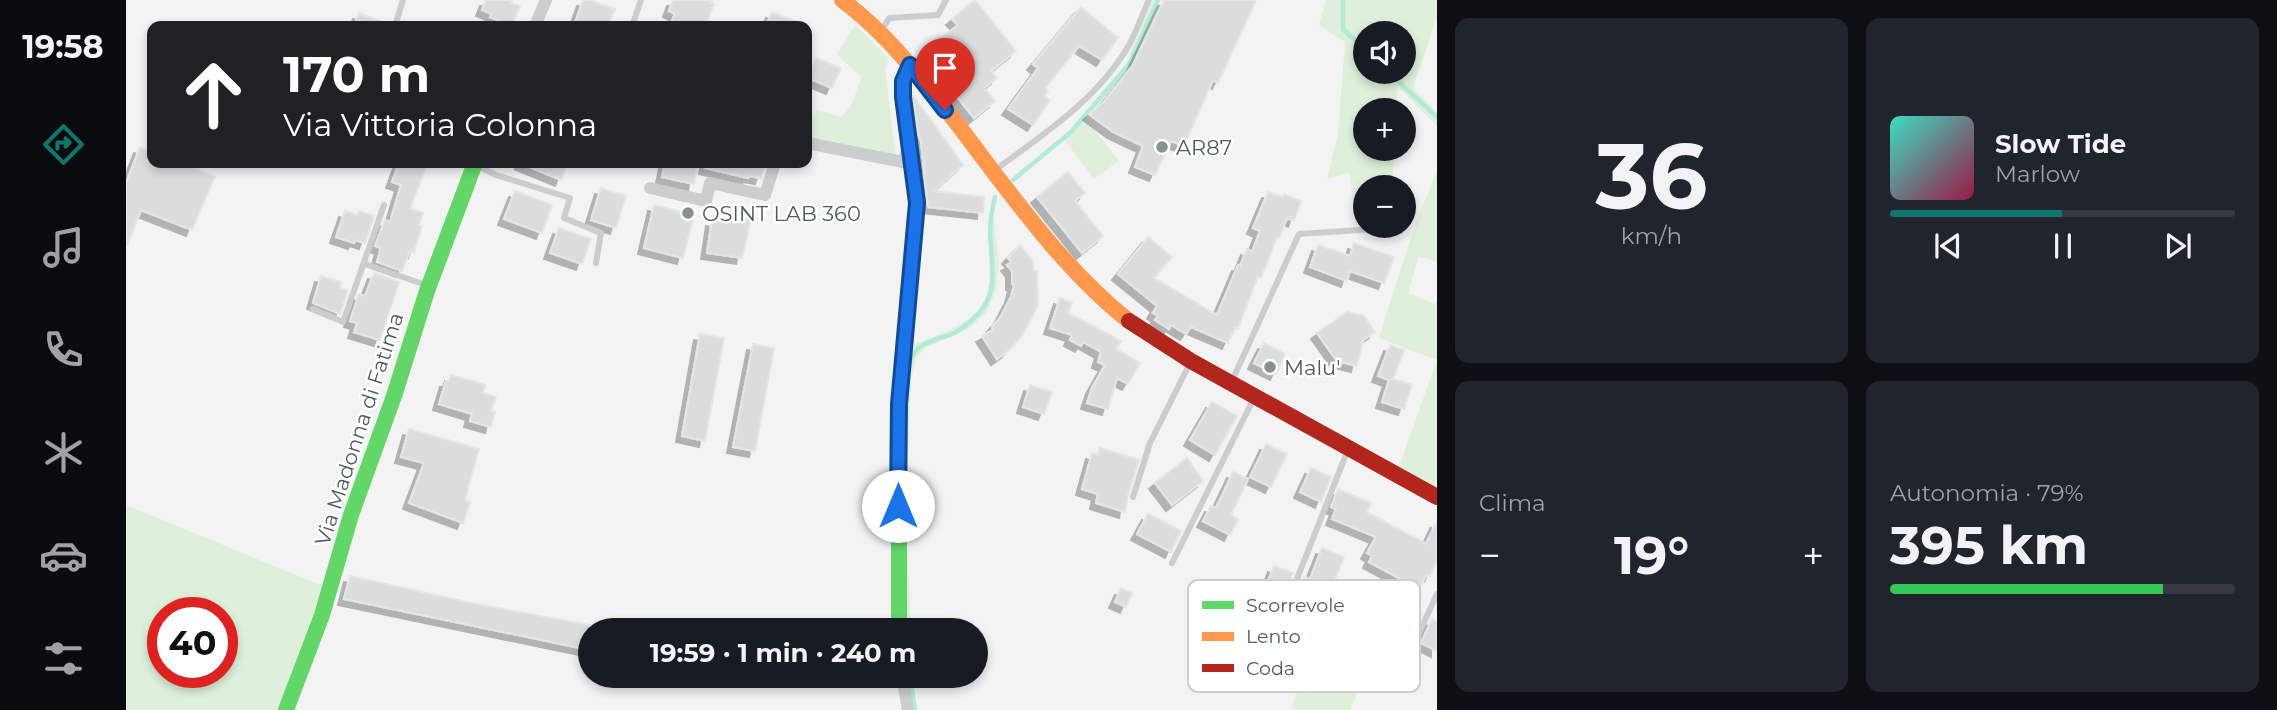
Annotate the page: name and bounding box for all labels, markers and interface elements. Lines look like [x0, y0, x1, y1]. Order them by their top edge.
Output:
map controls [1353, 21, 1416, 238]
button: sound [1353, 21, 1416, 84]
text: 19:58 [22, 27, 104, 66]
pin [915, 38, 975, 110]
text: 170 m [283, 45, 430, 104]
icon: ahead [168, 49, 259, 140]
icon: arrive [926, 49, 964, 87]
button: + [1353, 98, 1416, 161]
text: Via Vittoria Colonna [283, 105, 597, 144]
icon: directions [39, 120, 88, 169]
text: 36 [1596, 121, 1707, 232]
text: Slow Tide [1995, 128, 2126, 160]
place label: AR87 [1176, 135, 1232, 160]
marker: AR87 [1154, 139, 1170, 155]
text: Marlow [1995, 160, 2080, 188]
button: − [1353, 175, 1416, 238]
place label: OSINT LAB 360 [702, 201, 861, 226]
marker: OSINT LAB 360 [680, 205, 696, 221]
text: km/h [1621, 222, 1682, 250]
icon: music [39, 223, 88, 272]
icon: previous [1929, 227, 1967, 265]
icon: pause [2044, 227, 2082, 265]
icon: next [2159, 227, 2197, 265]
street label: Via Madonna di Fatima [309, 309, 409, 549]
icon: phone [39, 325, 88, 374]
place label: Malu' [1284, 355, 1340, 380]
marker: Malu' [1262, 359, 1278, 375]
icon: climate [39, 428, 88, 477]
position arrow [861, 469, 935, 543]
text: Autonomia · 79% [1890, 479, 2084, 507]
text: Clima [1479, 489, 1546, 517]
text: 395 km [1890, 514, 2088, 577]
text: 19° [1614, 524, 1689, 587]
icon: car [39, 531, 88, 580]
text: − [1479, 532, 1501, 579]
text: + [1802, 532, 1824, 579]
legend [1188, 580, 1420, 692]
text: Scorrevole [1246, 594, 1345, 617]
speed limit sign: 40 [147, 597, 238, 688]
text: Lento [1246, 625, 1301, 648]
icon: filters [39, 634, 88, 683]
text: 19:59 · 1 min · 240 m [650, 637, 916, 669]
text: Coda [1246, 657, 1295, 680]

